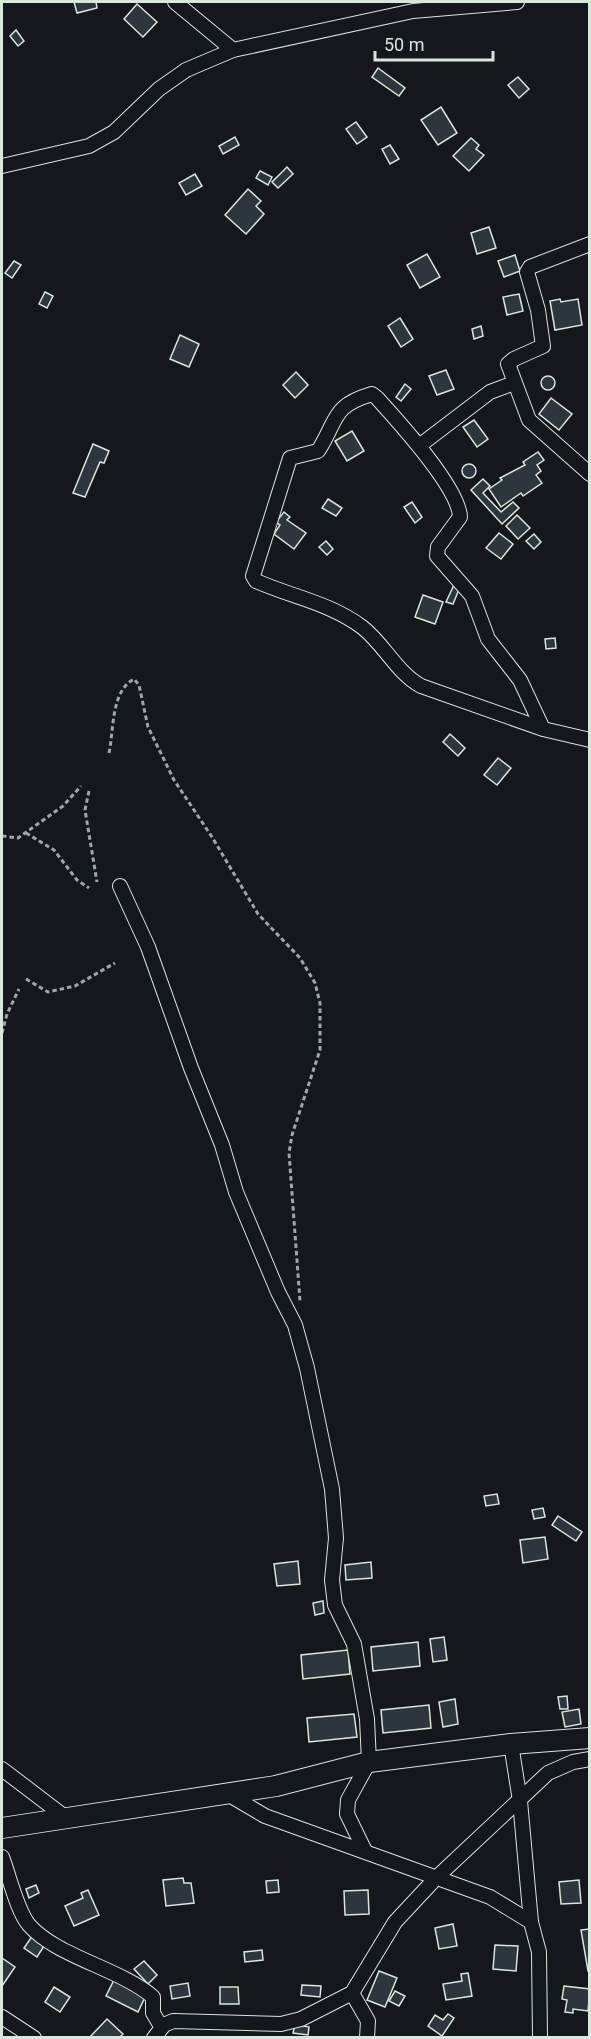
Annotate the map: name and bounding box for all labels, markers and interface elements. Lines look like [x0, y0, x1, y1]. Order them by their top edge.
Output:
scale bar [375, 24, 494, 62]
text: 50 m [384, 34, 424, 55]

